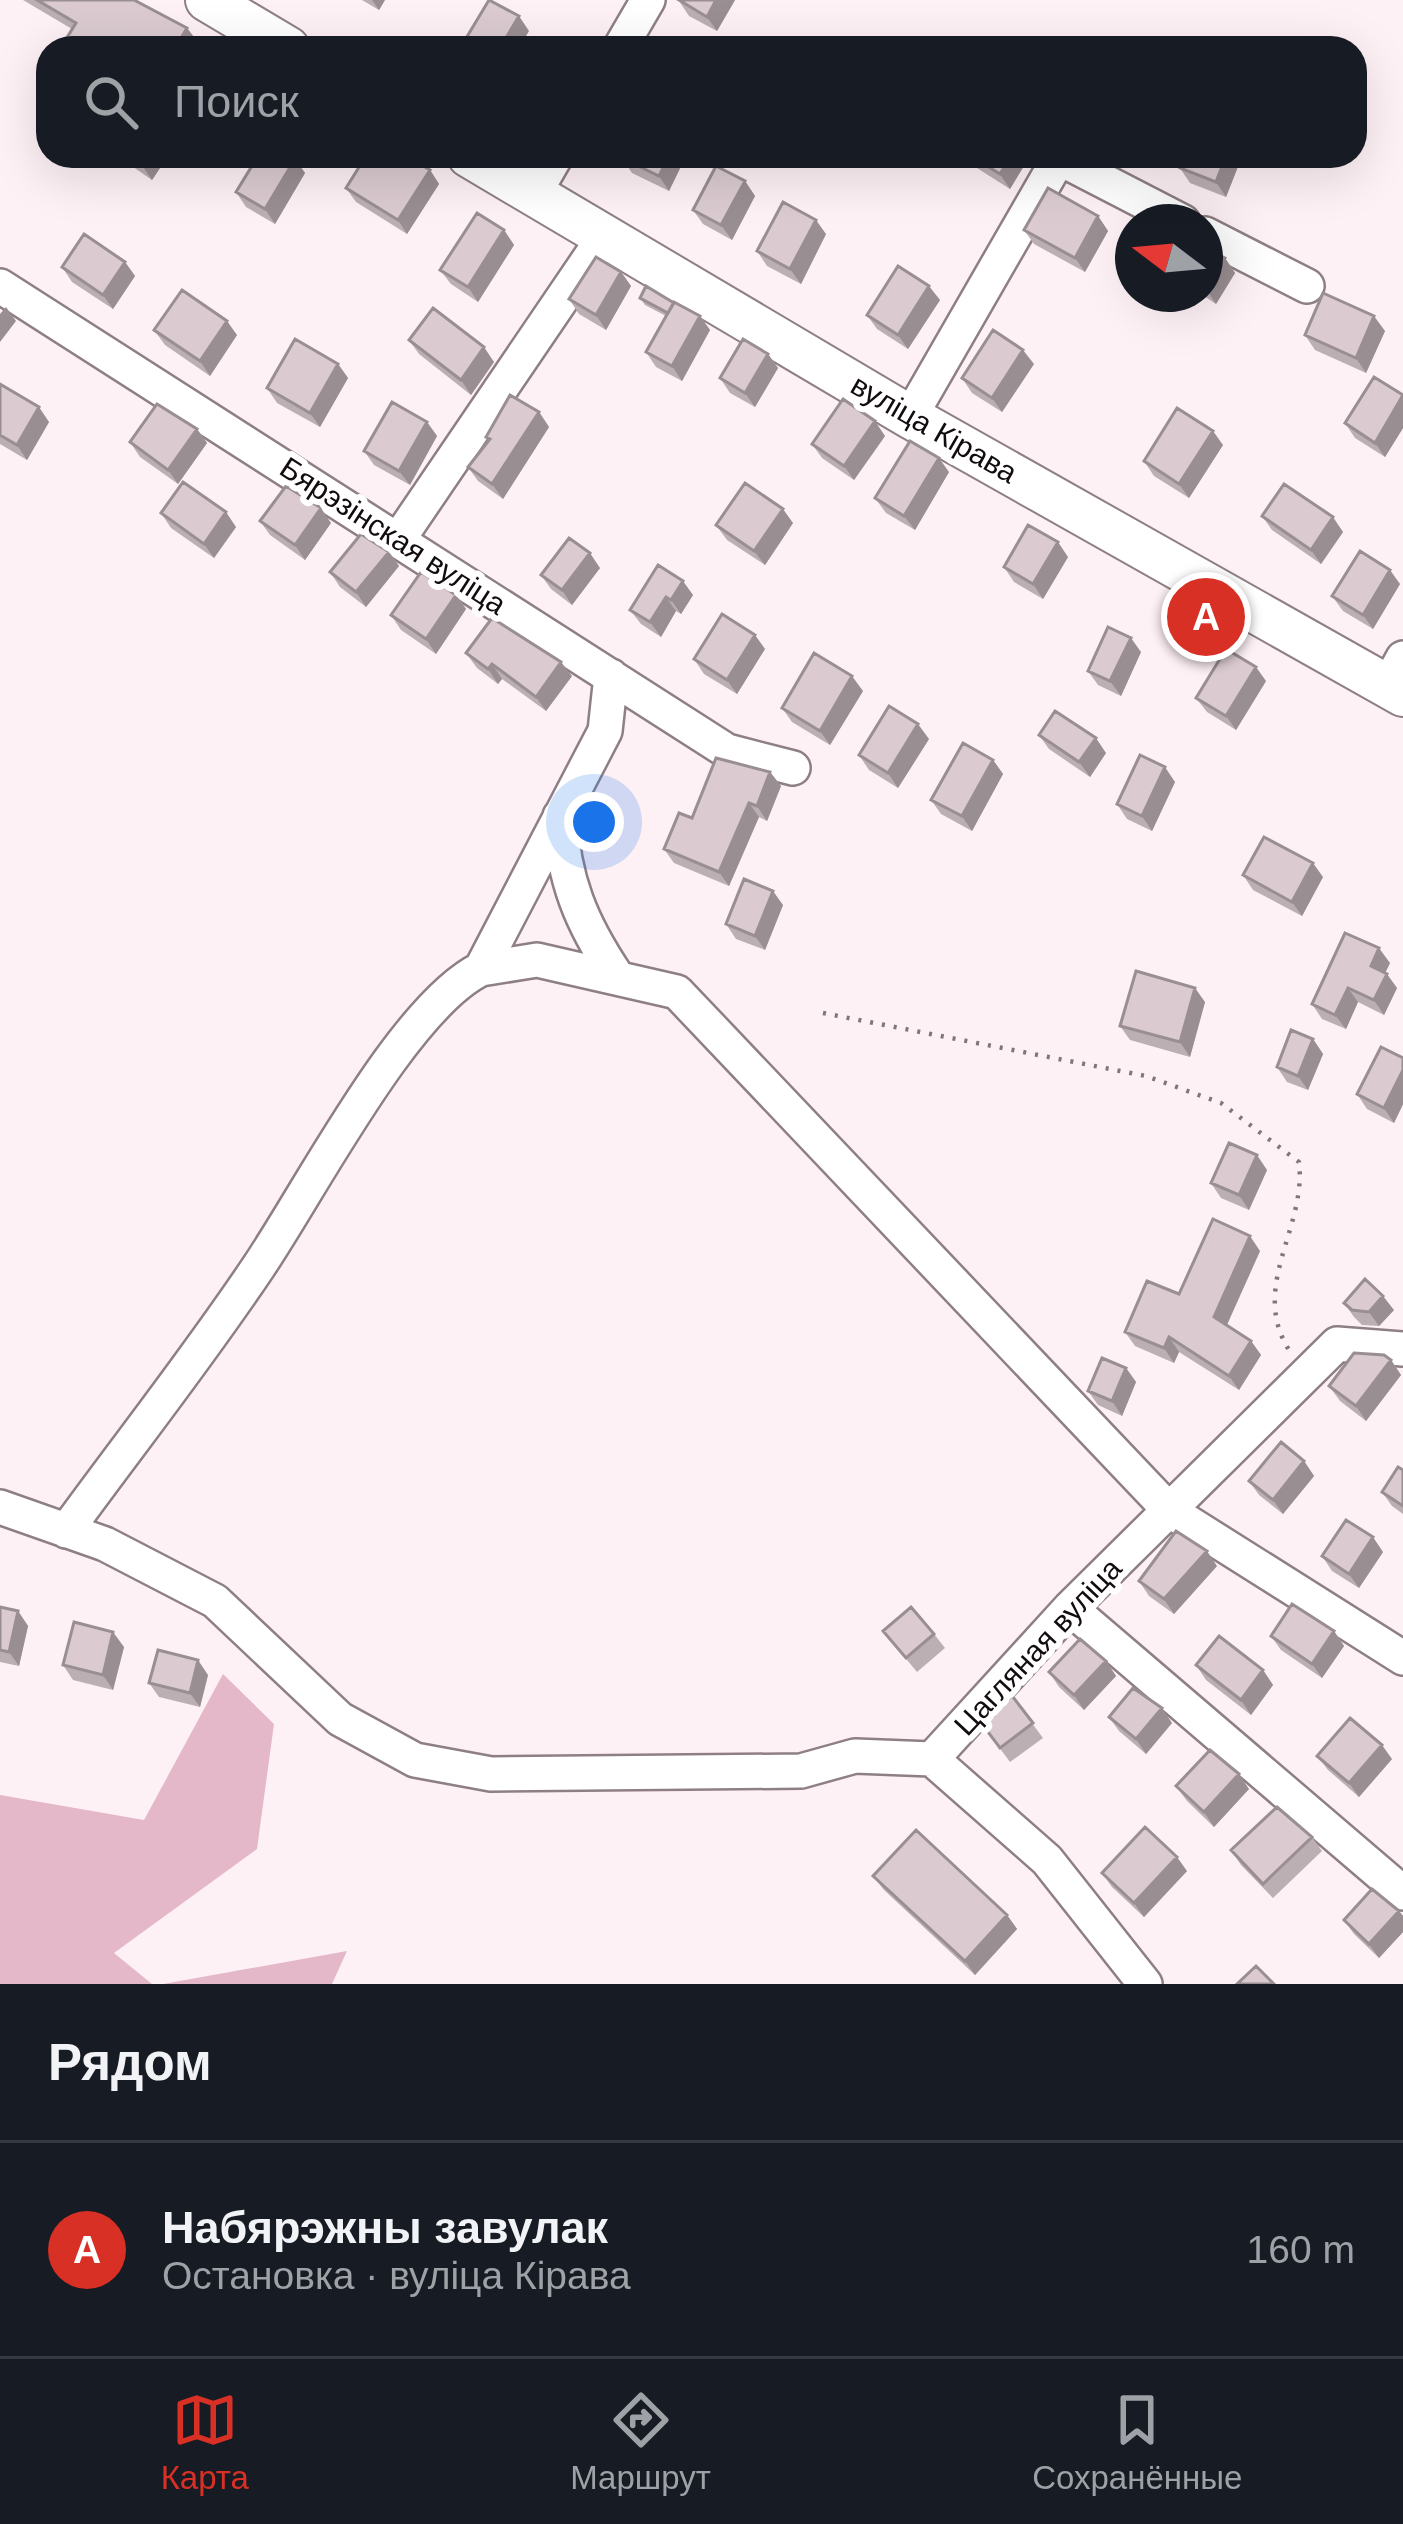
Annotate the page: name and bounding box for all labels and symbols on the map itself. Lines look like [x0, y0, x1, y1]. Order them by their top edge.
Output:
north arrow [1115, 204, 1223, 312]
street label: вуліца Кірава [846, 368, 1023, 489]
street label: Бярэзінская вуліца [274, 450, 513, 621]
pin: A [1167, 572, 1245, 662]
your location [564, 792, 624, 852]
street label: Цагляная вуліца [947, 1551, 1128, 1742]

